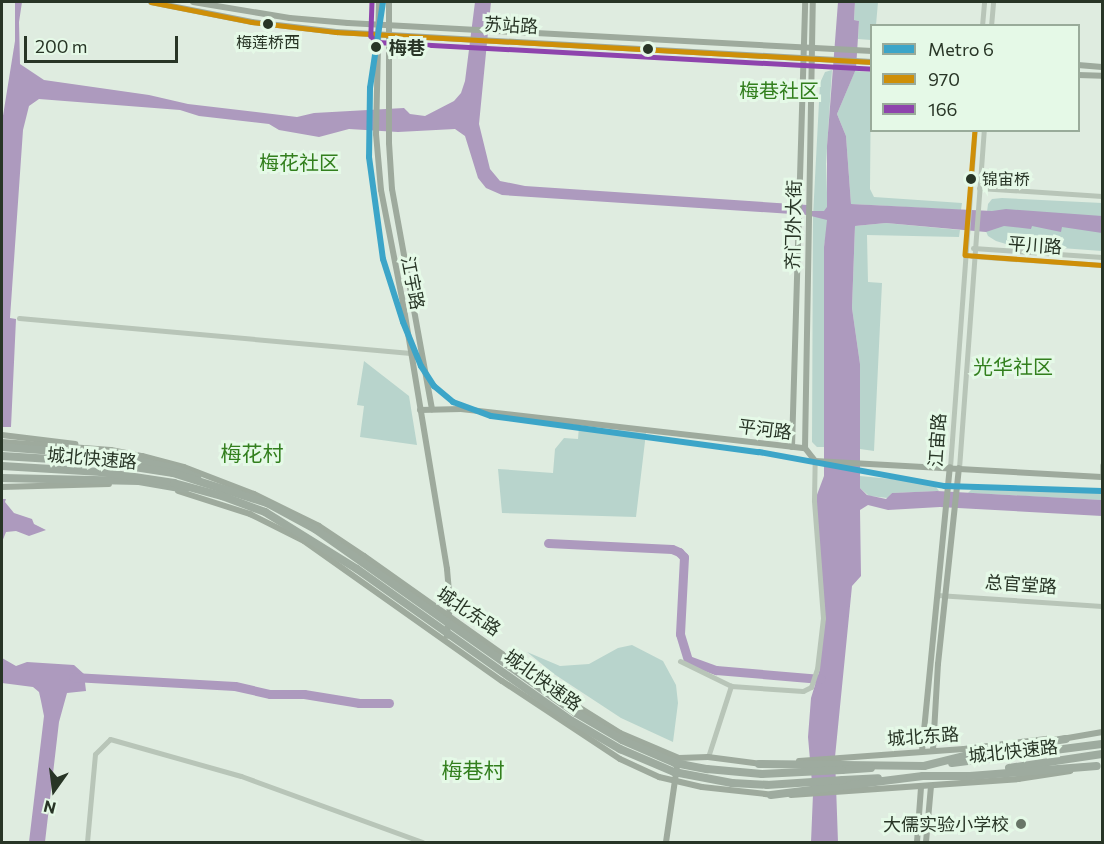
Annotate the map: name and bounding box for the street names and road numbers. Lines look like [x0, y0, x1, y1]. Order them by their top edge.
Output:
street label: 苏站路 [483, 13, 539, 37]
street label: 齐门外大街 [781, 180, 805, 270]
street label: 平川路 [1007, 232, 1063, 258]
street label: 江宇路 [397, 254, 429, 312]
street label: 江宙路 [924, 412, 950, 468]
street label: 平河路 [737, 415, 793, 443]
street label: 城北快速路 [46, 443, 138, 473]
street label: 总官堂路 [984, 571, 1058, 597]
street label: 城北东路 [433, 582, 505, 640]
street label: 城北快速路 [500, 645, 586, 715]
street label: 城北东路 [886, 723, 960, 749]
street label: 城北快速路 [967, 736, 1059, 766]

